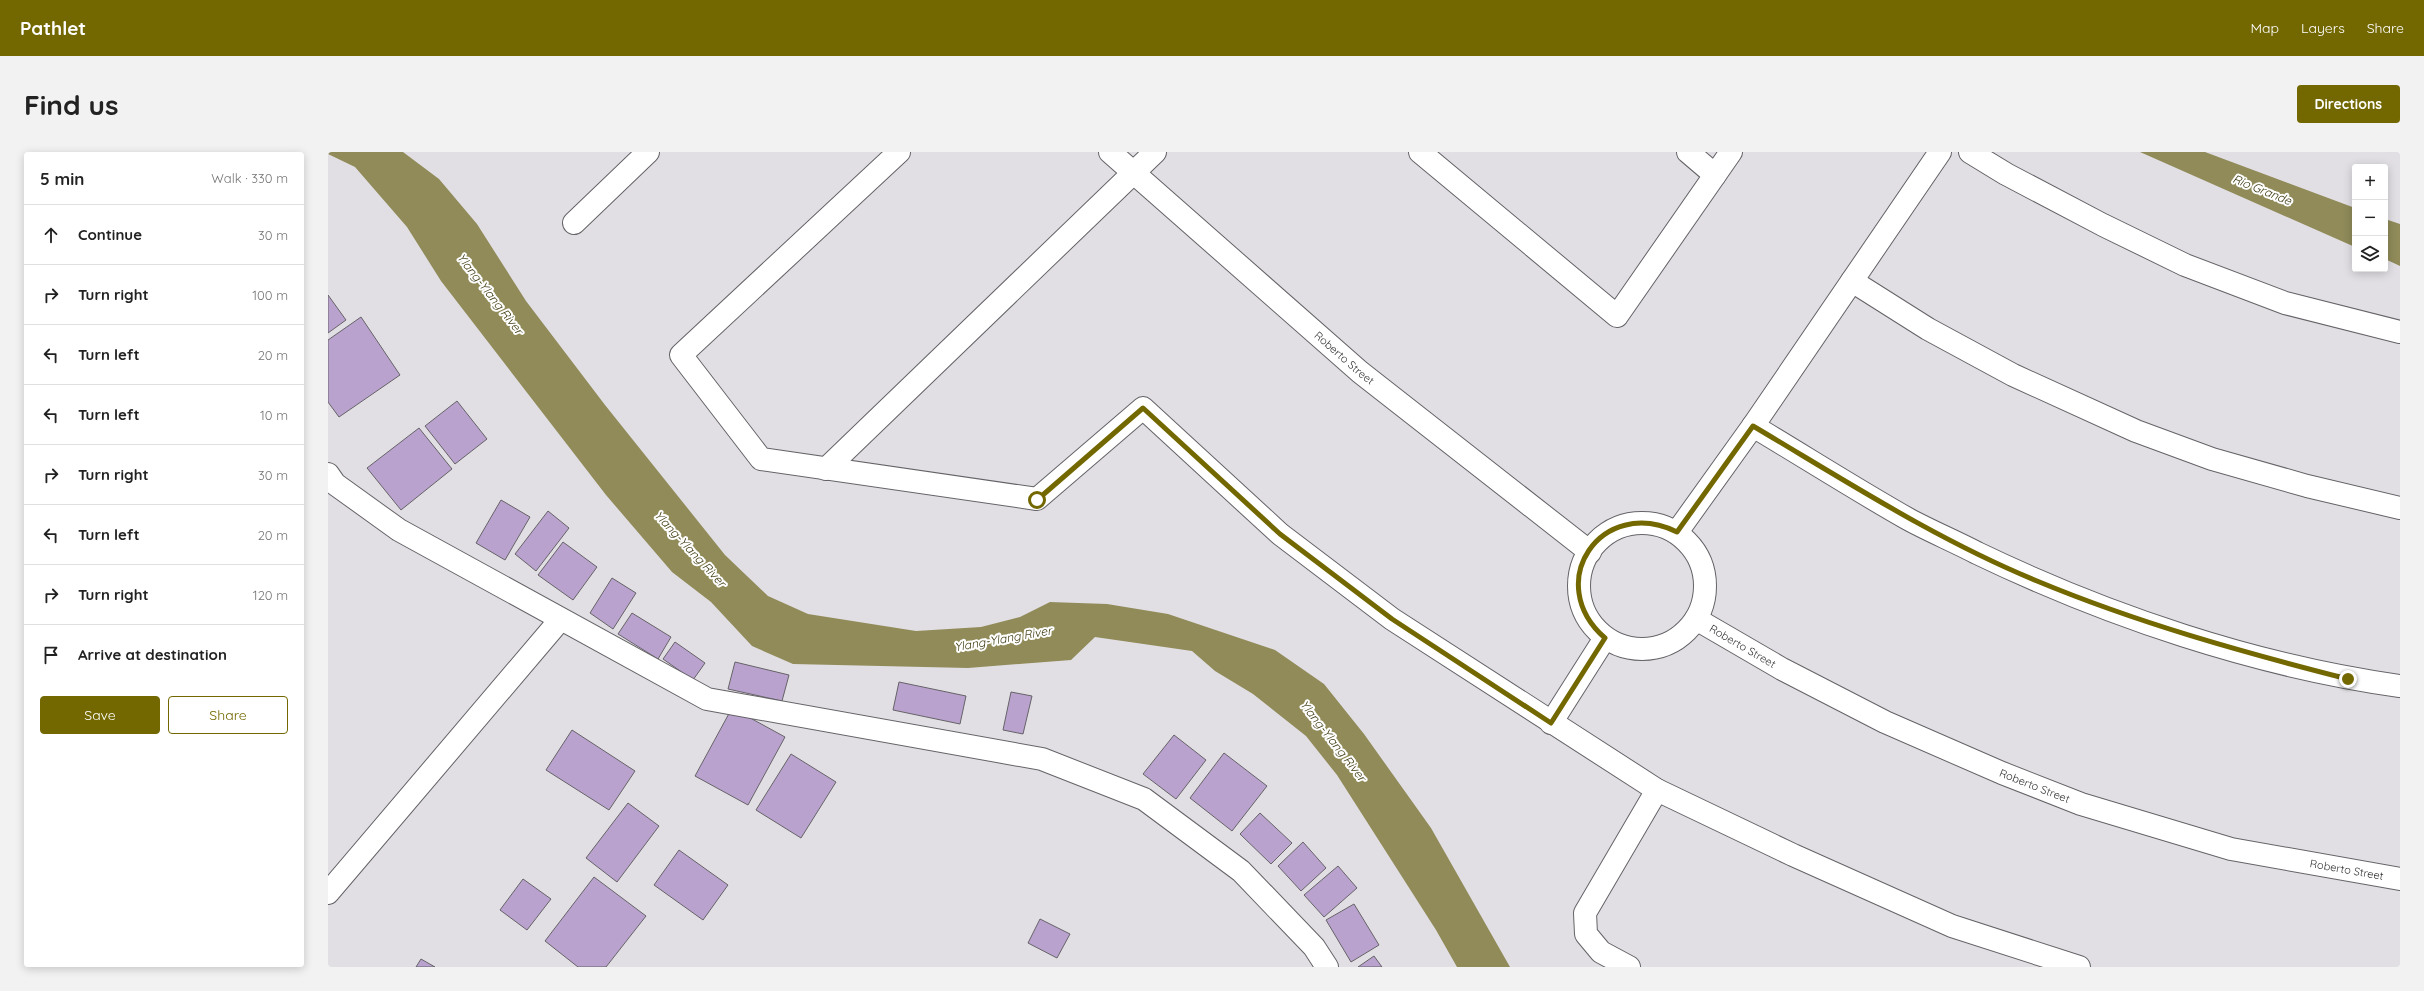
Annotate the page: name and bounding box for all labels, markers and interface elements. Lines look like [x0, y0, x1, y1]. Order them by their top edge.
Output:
text: Pathlet [20, 16, 86, 40]
text: Map [2250, 19, 2279, 37]
text: Layers [2301, 19, 2345, 37]
text: Share [2367, 19, 2404, 37]
button: Directions [2297, 85, 2400, 123]
text: Find us [24, 87, 118, 122]
map controls [2352, 164, 2388, 272]
button: + [2352, 164, 2388, 200]
text: 5 min [40, 168, 84, 189]
text: Walk · 330 m [211, 170, 288, 186]
water label: Rio Grande [2231, 171, 2295, 209]
button: − [2352, 200, 2388, 236]
icon: ahead [40, 224, 62, 246]
text: Continue [78, 225, 142, 244]
text: 30 m [258, 227, 288, 243]
button: layers [2352, 236, 2388, 272]
water label: Ylang-Ylang River [454, 250, 527, 338]
icon: right [40, 284, 62, 306]
text: Turn right [78, 285, 149, 304]
text: 100 m [252, 287, 288, 303]
street label: Roberto Street [1312, 328, 1377, 388]
icon: left [40, 344, 62, 366]
text: Turn left [78, 345, 140, 364]
text: 20 m [258, 347, 288, 363]
icon: left [40, 404, 62, 426]
text: Turn left [78, 405, 140, 424]
text: 10 m [260, 407, 288, 423]
icon: right [40, 464, 62, 486]
text: Turn right [78, 465, 149, 484]
text: 30 m [258, 467, 288, 483]
route start [1028, 491, 1046, 509]
water label: Ylang-Ylang River [651, 507, 730, 591]
icon: left [40, 524, 62, 546]
text: Turn left [78, 525, 140, 544]
text: 20 m [258, 527, 288, 543]
icon: right [40, 584, 62, 606]
text: Turn right [78, 585, 149, 604]
text: 120 m [253, 587, 288, 603]
street label: Roberto Street [1707, 621, 1779, 671]
water label: Ylang-Ylang River [953, 622, 1054, 654]
icon: arrive [40, 644, 62, 666]
text: Arrive at destination [78, 645, 227, 664]
route end [2339, 670, 2357, 688]
button: Save [40, 696, 160, 734]
button: Share [168, 696, 288, 734]
water label: Ylang-Ylang River [1297, 697, 1370, 785]
street label: Roberto Street [1997, 766, 2072, 806]
street label: Roberto Street [2309, 856, 2385, 883]

